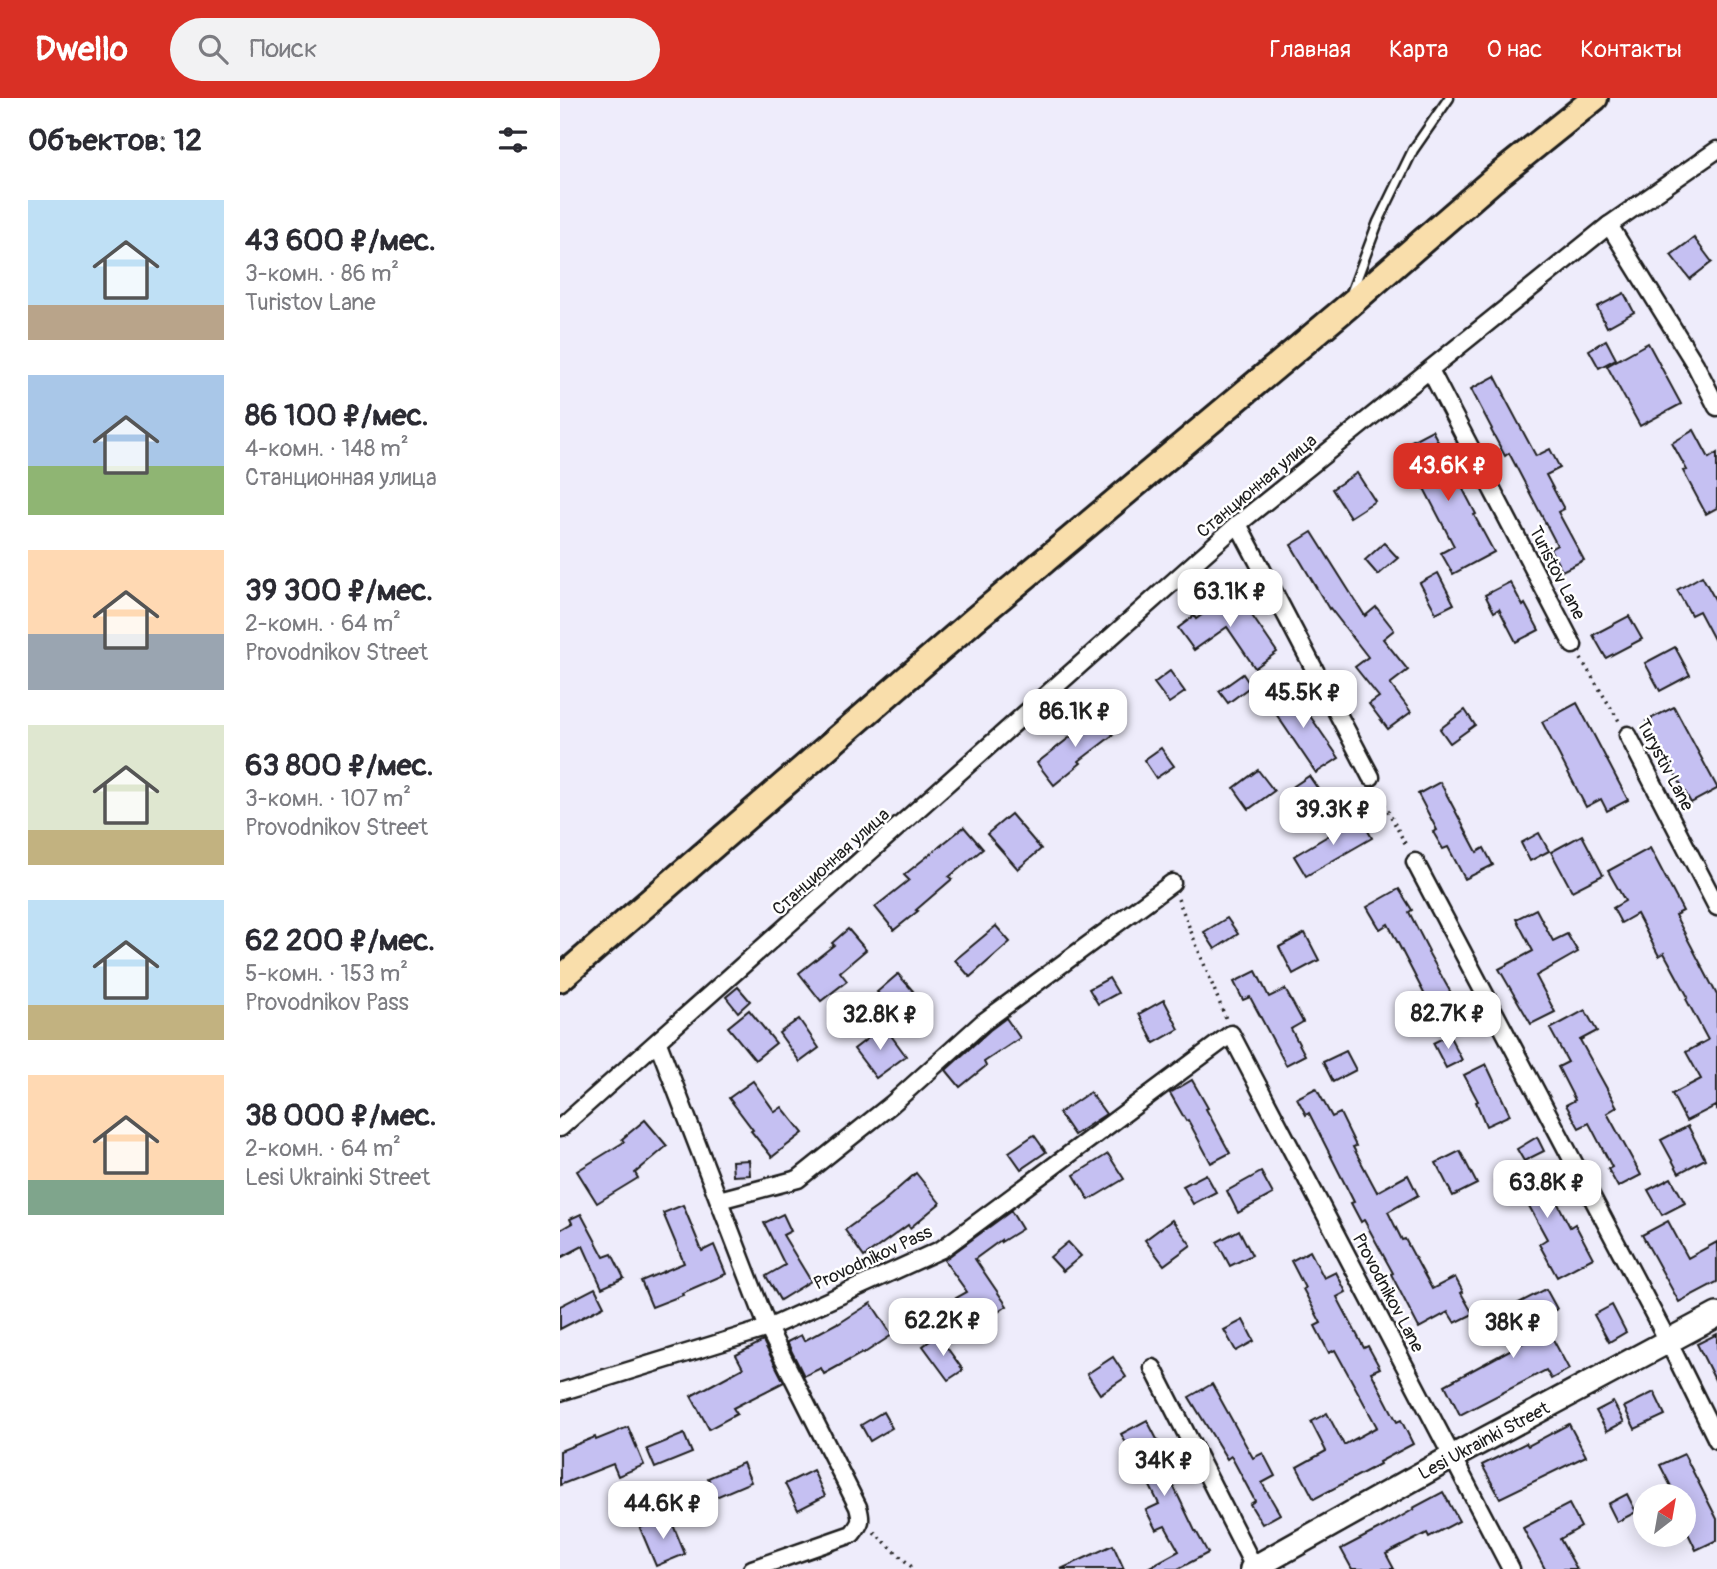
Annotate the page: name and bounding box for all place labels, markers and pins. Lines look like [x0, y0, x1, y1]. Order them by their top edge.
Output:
pin: 43.6K ₽ [1383, 444, 1513, 503]
pin: 63.1K ₽ [1165, 570, 1295, 629]
pin: 45.5K ₽ [1238, 670, 1368, 730]
pin: 86.1K ₽ [1010, 690, 1140, 749]
pin: 39.3K ₽ [1268, 788, 1398, 847]
pin: 32.8K ₽ [815, 992, 945, 1052]
pin: 82.7K ₽ [1383, 992, 1513, 1051]
pin: 63.8K ₽ [1482, 1160, 1612, 1220]
pin: 62.2K ₽ [878, 1298, 1008, 1358]
pin: 38K ₽ [1464, 1300, 1562, 1360]
pin: 34K ₽ [1115, 1438, 1213, 1498]
pin: 44.6K ₽ [598, 1482, 728, 1541]

